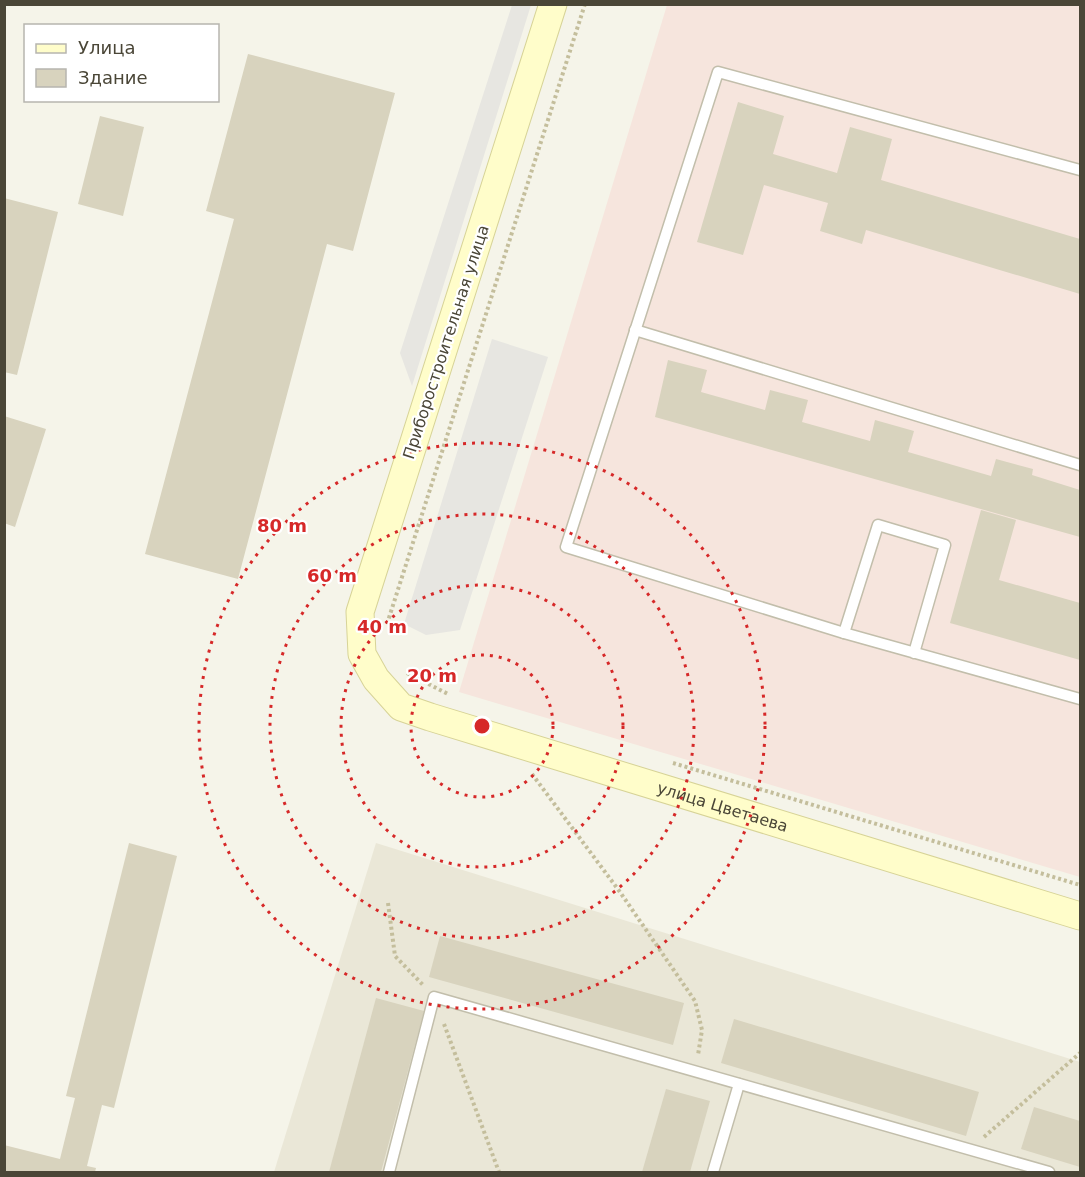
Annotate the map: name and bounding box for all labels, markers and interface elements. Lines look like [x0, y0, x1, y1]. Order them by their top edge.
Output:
legend [24, 24, 219, 102]
text: Улица [78, 37, 135, 58]
text: Здание [78, 67, 148, 88]
street label: Приборостроительная улица [399, 222, 493, 462]
text: 80 m [257, 515, 307, 536]
text: 60 m [307, 565, 357, 586]
text: 40 m [357, 616, 407, 637]
text: 20 m [407, 665, 457, 686]
centre of rings [472, 716, 492, 736]
street label: улица Цветаева [655, 778, 791, 836]

